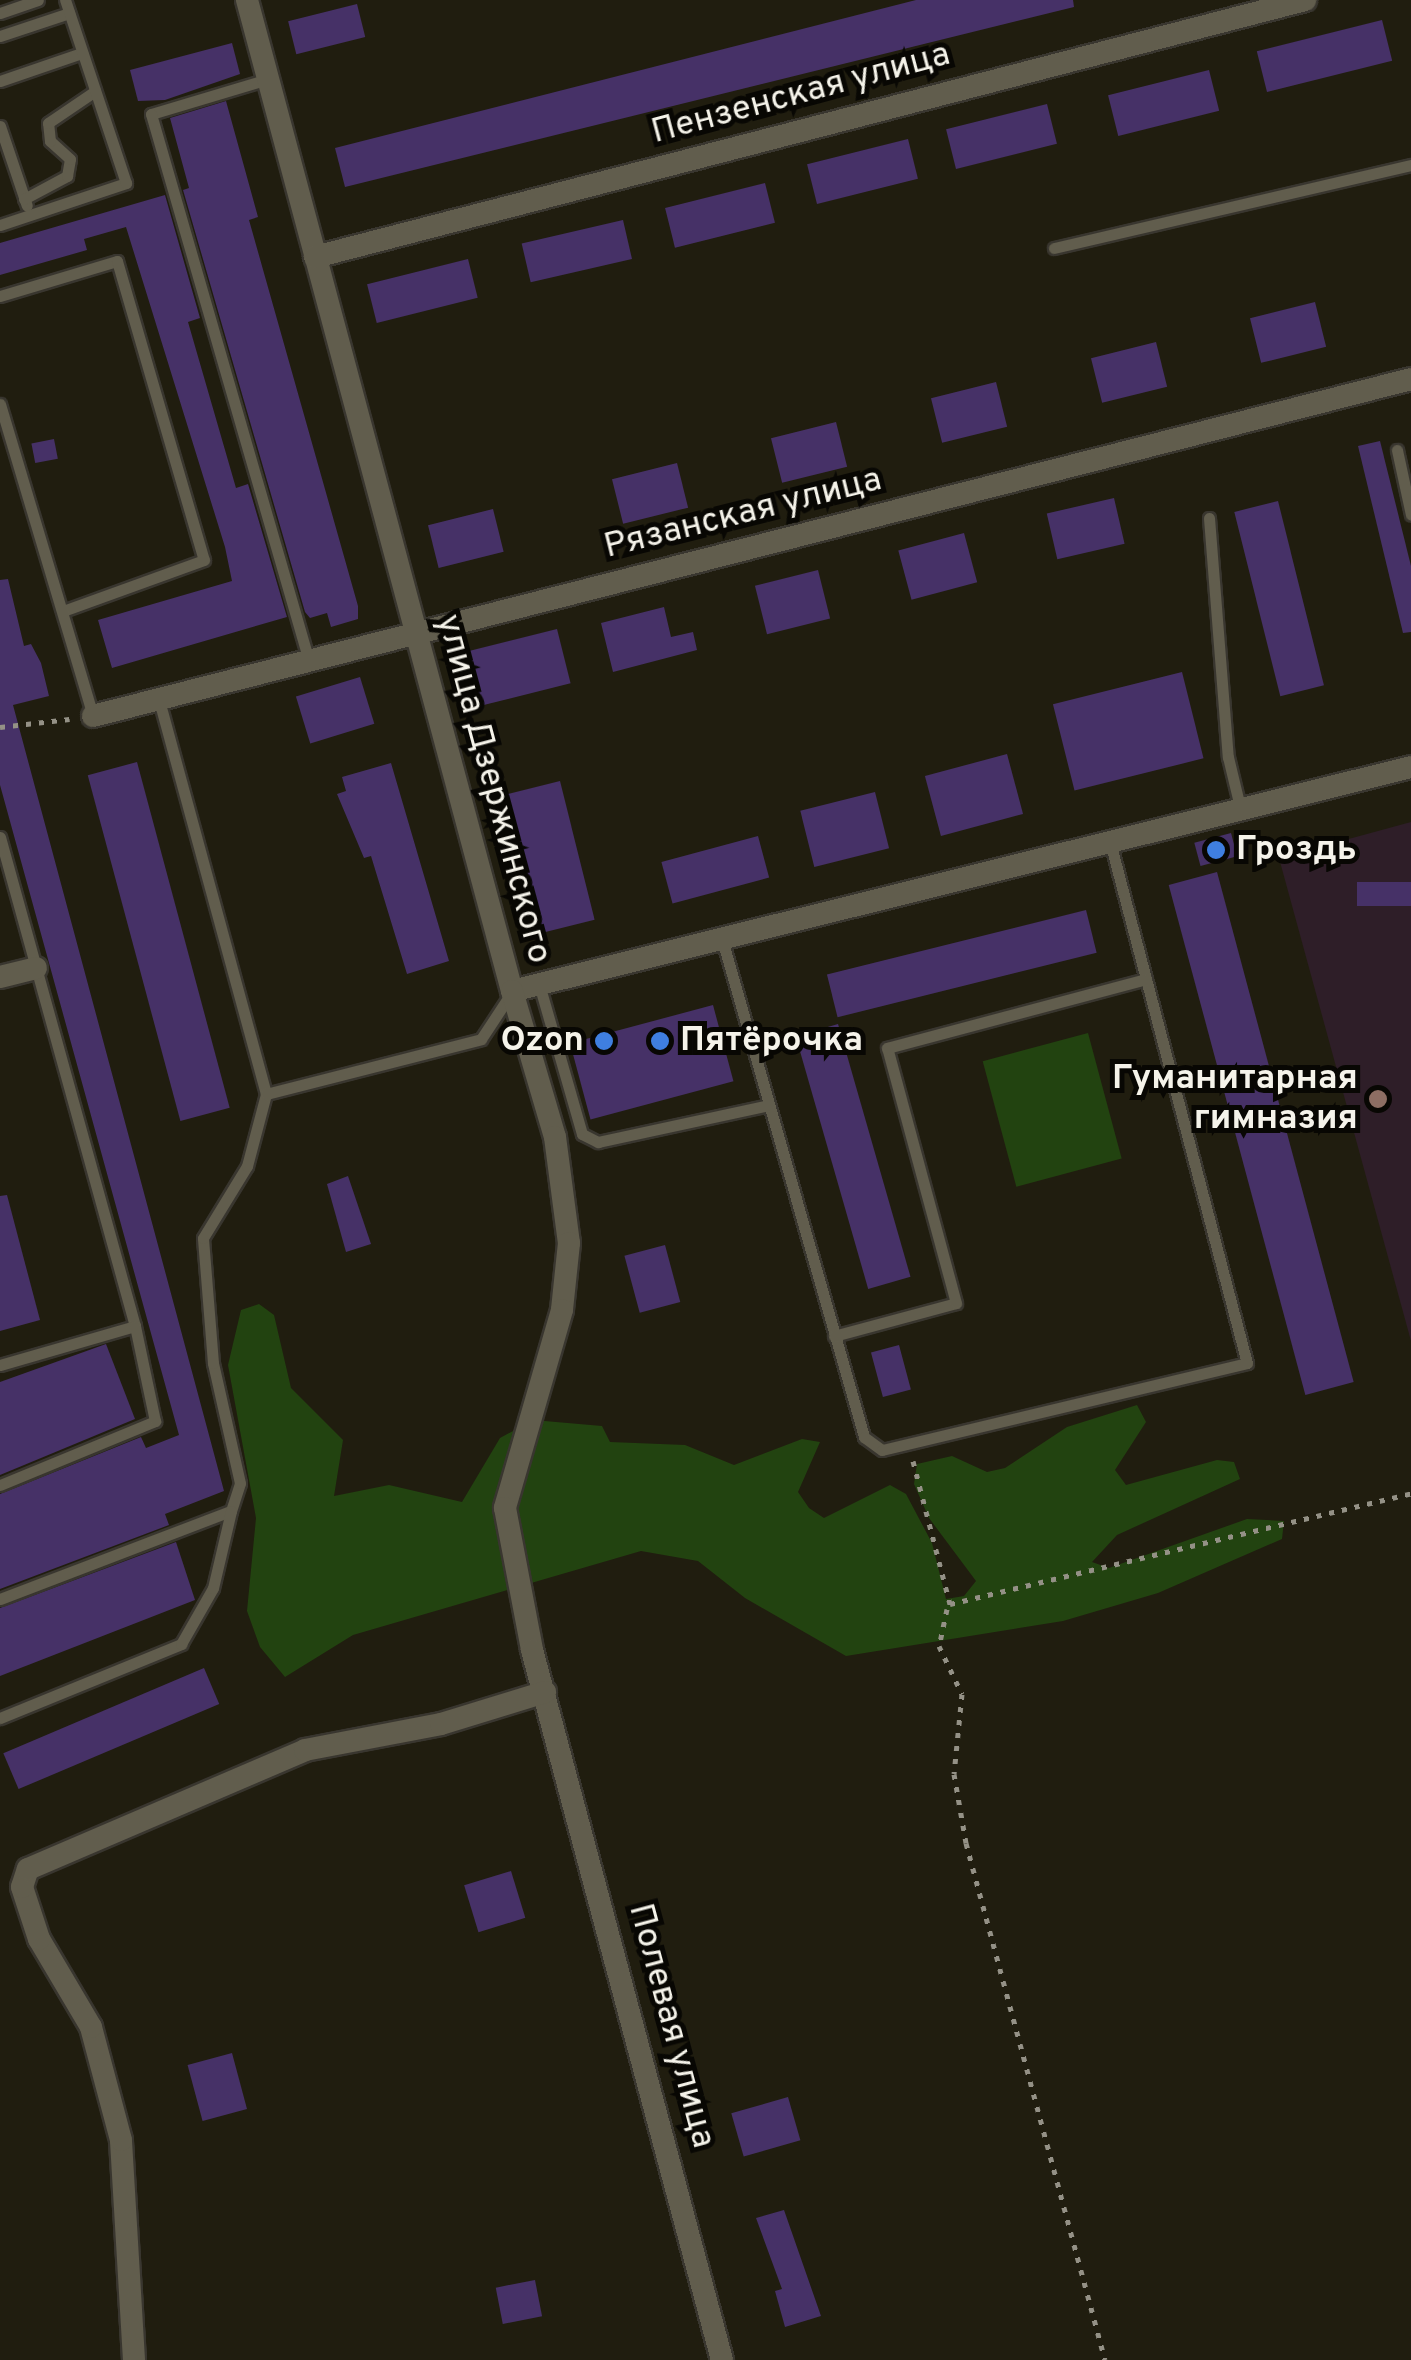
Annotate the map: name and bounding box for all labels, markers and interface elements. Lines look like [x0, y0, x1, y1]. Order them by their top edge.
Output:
street label: Пензенская улица [647, 34, 955, 154]
street label: Рязанская улица [600, 459, 886, 569]
street label: улица Дзержинского [426, 610, 560, 968]
place label: Гроздь [1236, 829, 1357, 871]
marker: Гроздь [1205, 839, 1227, 861]
place label: Ozon [500, 1020, 584, 1062]
place label: Пятёрочка [680, 1020, 863, 1062]
marker: Ozon [593, 1030, 615, 1052]
marker: Пятёрочка [649, 1030, 671, 1052]
place label: Гуманитарная гимназия [1112, 1058, 1358, 1140]
marker: Гуманитарная гимназия [1367, 1088, 1389, 1110]
street label: Полевая улица [618, 1899, 724, 2153]

